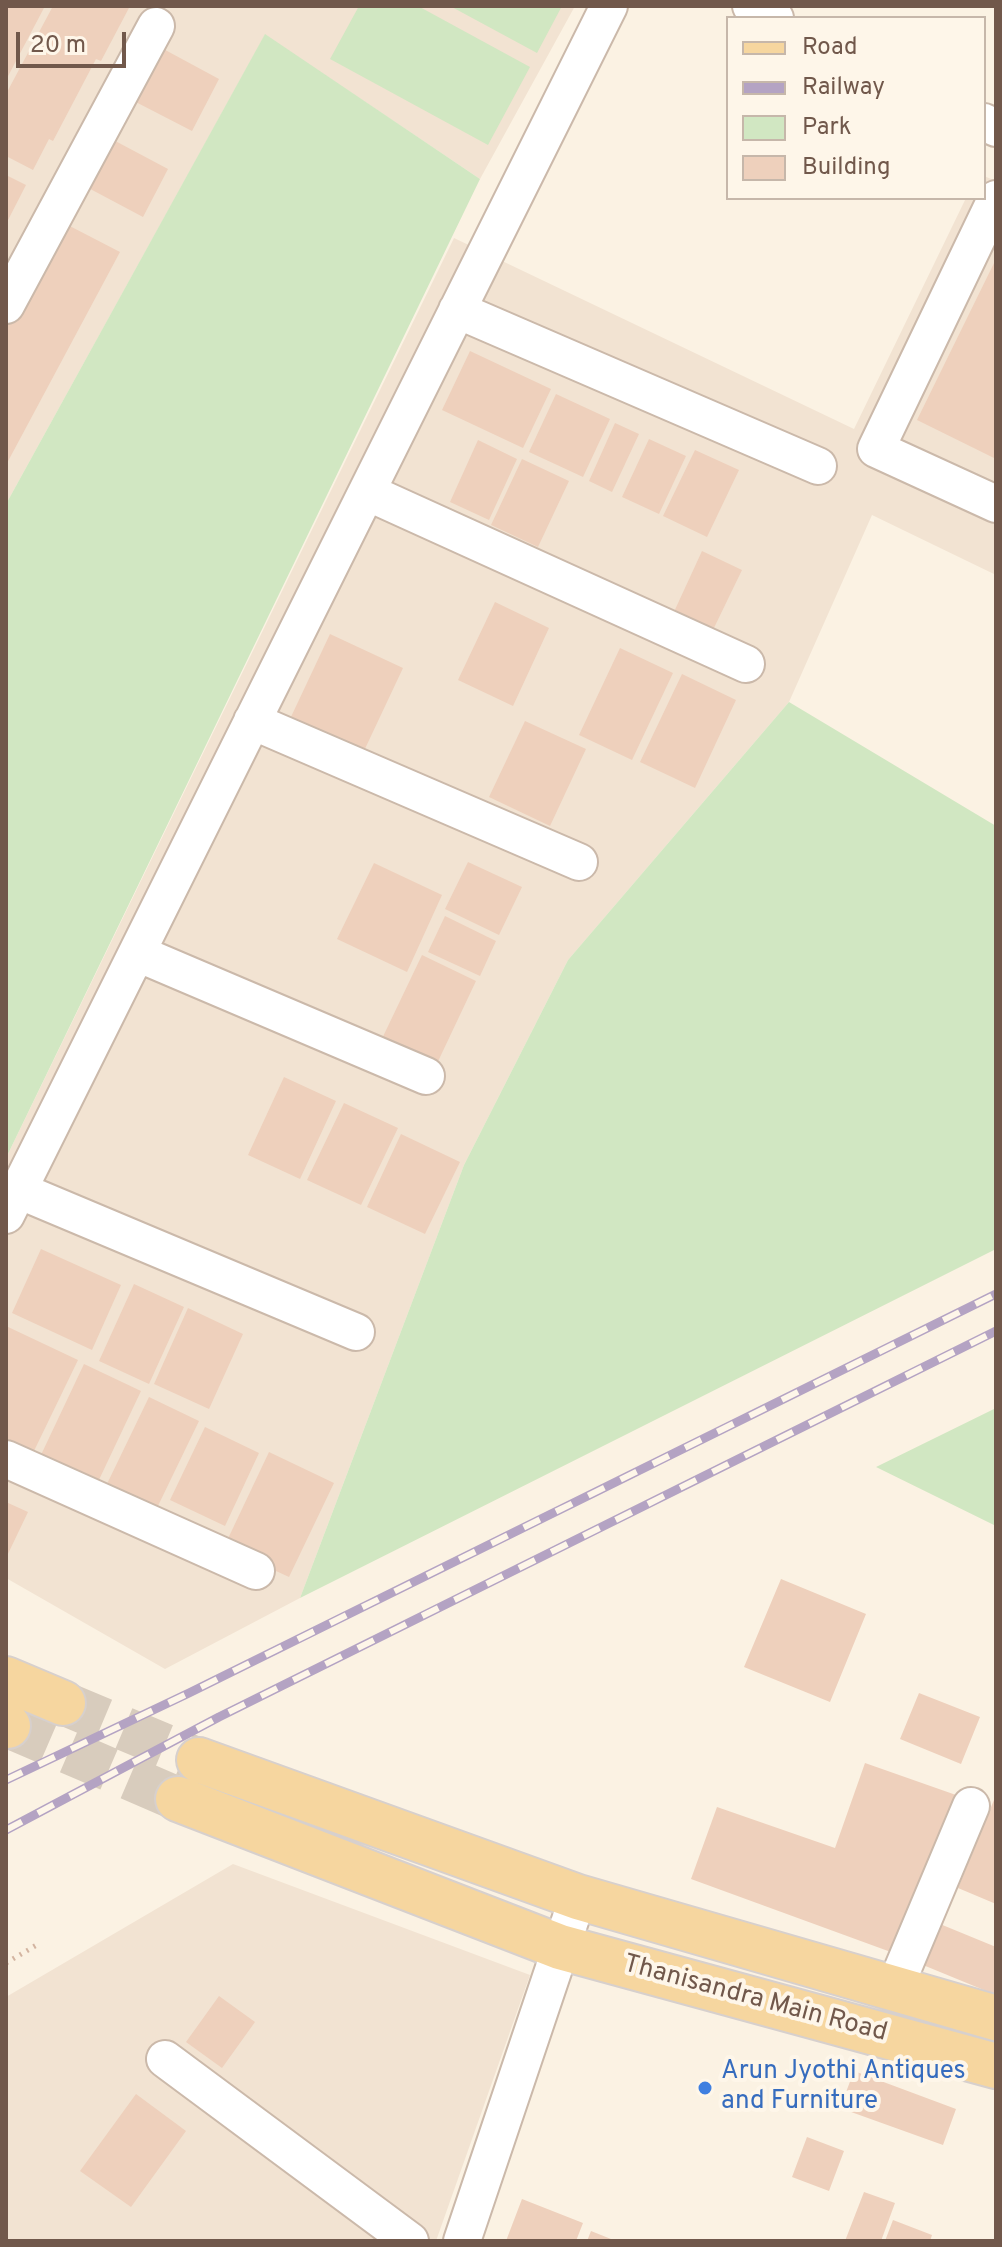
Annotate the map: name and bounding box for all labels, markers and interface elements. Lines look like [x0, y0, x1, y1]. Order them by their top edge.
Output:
scale bar [20, 16, 130, 66]
legend [726, 16, 986, 200]
text: 20 m [30, 31, 86, 61]
text: Road [802, 33, 858, 63]
text: Railway [802, 73, 885, 103]
text: Park [802, 113, 852, 143]
text: Building [802, 153, 891, 183]
street label: Thanisandra Main Road [620, 1950, 890, 2050]
place label: Arun Jyothi Antiques and Furniture [721, 2057, 966, 2118]
marker: Arun Jyothi Antiques and Furniture [696, 2079, 714, 2097]

